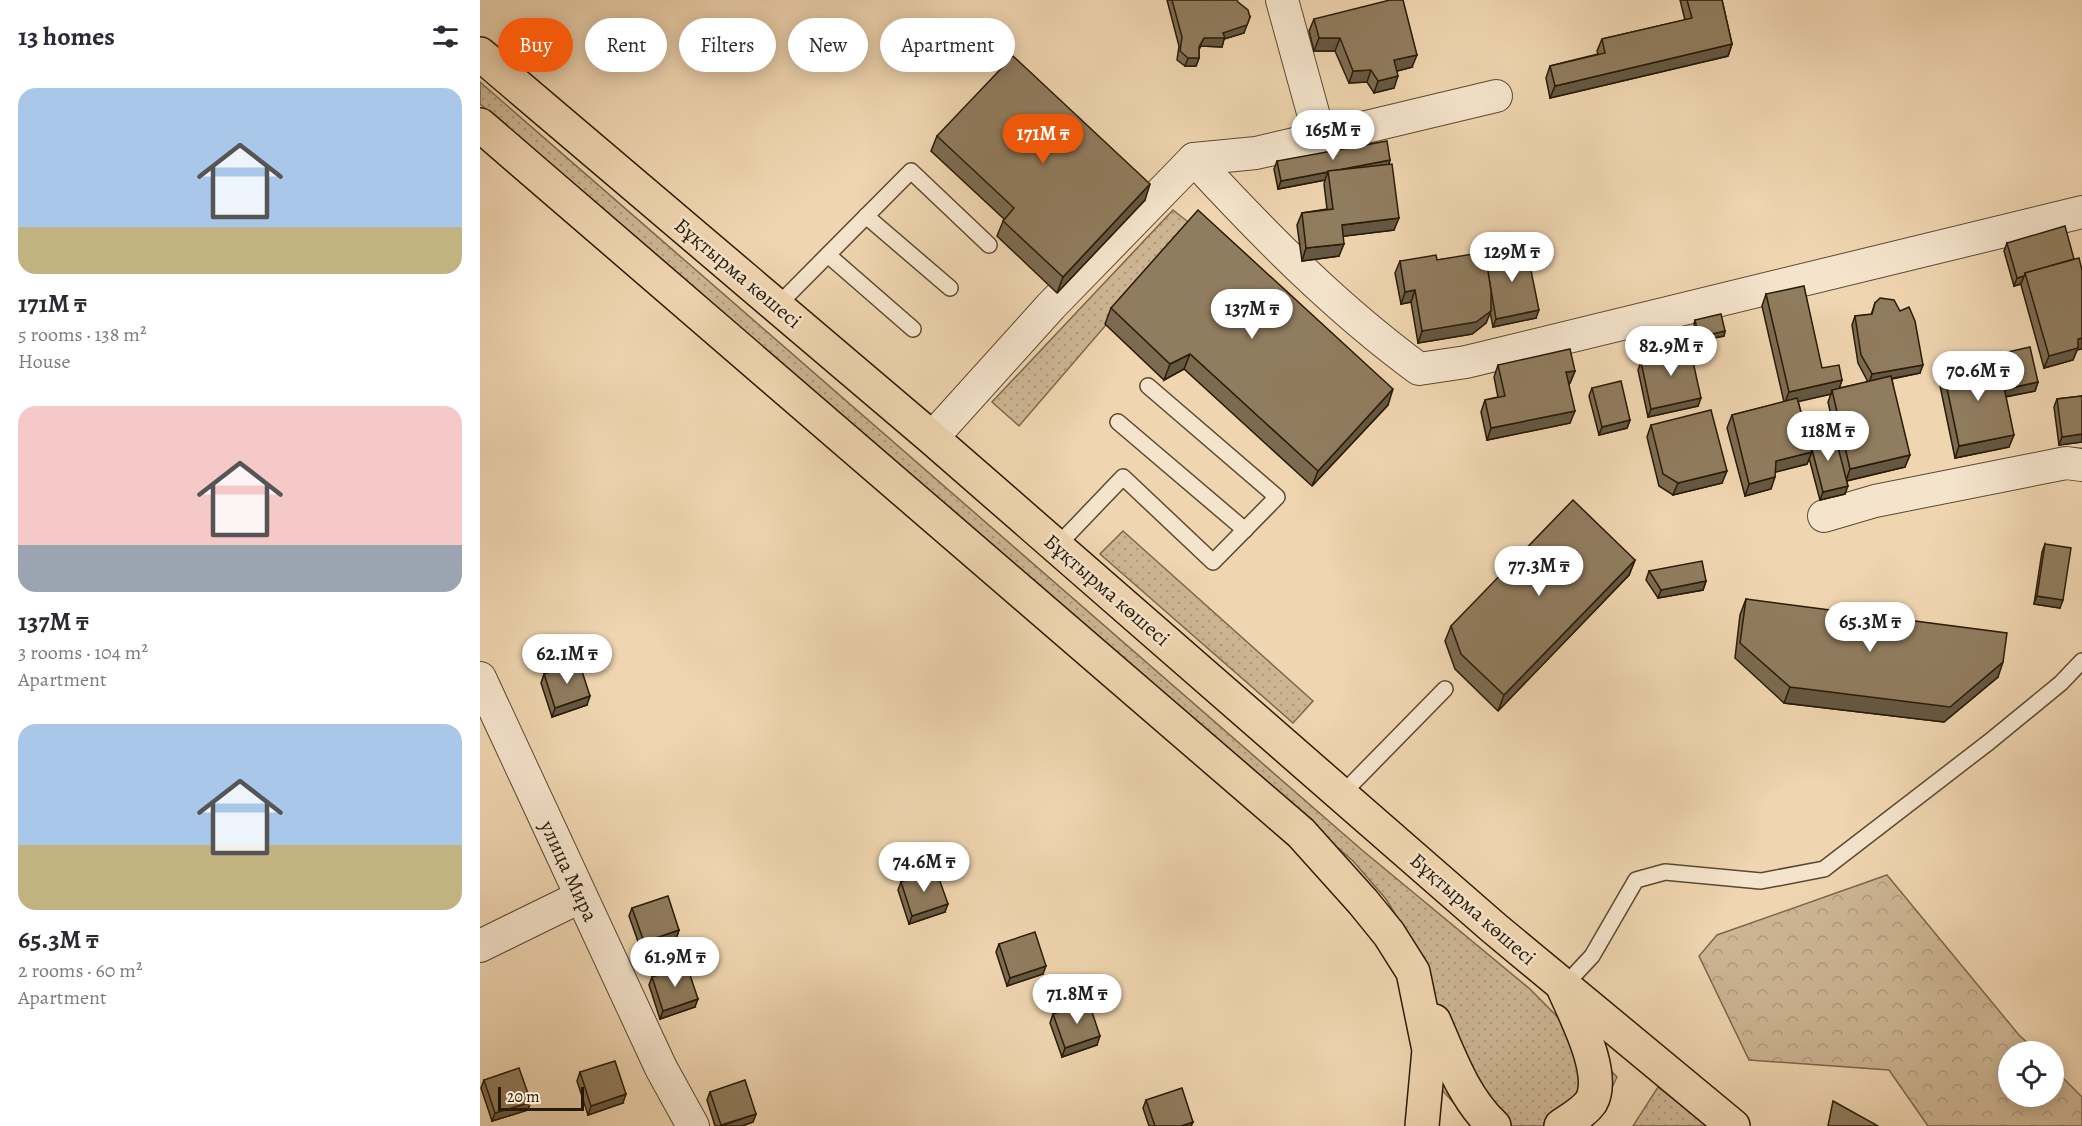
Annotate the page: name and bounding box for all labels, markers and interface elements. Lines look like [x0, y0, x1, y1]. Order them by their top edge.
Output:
chip: Buy [498, 18, 573, 72]
chip: Rent [585, 18, 667, 72]
chip: Filters [679, 18, 776, 72]
chip: New [788, 18, 868, 72]
chip: Apartment [880, 18, 1015, 72]
text: 13 homes [18, 19, 115, 54]
icon: filters [429, 20, 462, 53]
pin: 165M ₸ [1284, 110, 1382, 161]
pin: 171M ₸ [994, 114, 1092, 165]
text: 165M ₸ [1305, 116, 1361, 143]
text: 171M ₸ [1017, 120, 1069, 147]
icon: home [186, 127, 294, 235]
street label: Бұқтырма көшесі [668, 211, 808, 335]
pin: 129M ₸ [1463, 232, 1561, 283]
text: 129M ₸ [1484, 238, 1540, 265]
text: 171M ₸ [18, 286, 87, 321]
pin: 137M ₸ [1203, 289, 1301, 340]
text: 137M ₸ [1225, 295, 1279, 322]
text: 5 rooms · 138 m² [18, 321, 147, 348]
pin: 82.9M ₸ [1616, 326, 1726, 377]
text: 82.9M ₸ [1639, 332, 1703, 359]
text: House [18, 348, 70, 375]
pin: 70.6M ₸ [1923, 351, 2033, 402]
text: 70.6M ₸ [1946, 357, 2010, 384]
pin: 118M ₸ [1779, 411, 1877, 462]
text: 118M ₸ [1801, 417, 1855, 444]
icon: home [186, 445, 294, 553]
street label: Бұқтырма көшесі [1038, 528, 1176, 653]
pin: 77.3M ₸ [1484, 546, 1594, 597]
text: 77.3M ₸ [1508, 552, 1570, 579]
pin: 65.3M ₸ [1815, 602, 1925, 653]
text: 137M ₸ [18, 604, 89, 639]
text: 65.3M ₸ [1839, 608, 1901, 635]
pin: 62.1M ₸ [512, 634, 622, 685]
text: 3 rooms · 104 m² [18, 639, 148, 666]
text: 62.1M ₸ [536, 640, 598, 667]
text: Apartment [18, 666, 107, 693]
icon: home [186, 763, 294, 871]
street label: улица Мира [533, 815, 605, 926]
pin: 74.6M ₸ [869, 842, 979, 893]
street label: Бұқтырма көшесі [1404, 847, 1542, 972]
text: 74.6M ₸ [893, 848, 955, 875]
text: 65.3M ₸ [18, 922, 99, 957]
pin: 61.9M ₸ [620, 937, 730, 988]
text: 61.9M ₸ [644, 943, 706, 970]
text: 2 rooms · 60 m² [18, 957, 142, 984]
pin: 71.8M ₸ [1022, 974, 1132, 1025]
text: 71.8M ₸ [1047, 980, 1107, 1007]
text: Apartment [18, 984, 107, 1011]
map controls [1998, 1041, 2064, 1107]
button: locate [1998, 1041, 2064, 1107]
scale bar [498, 1084, 584, 1112]
text: 20 m [507, 1086, 540, 1108]

